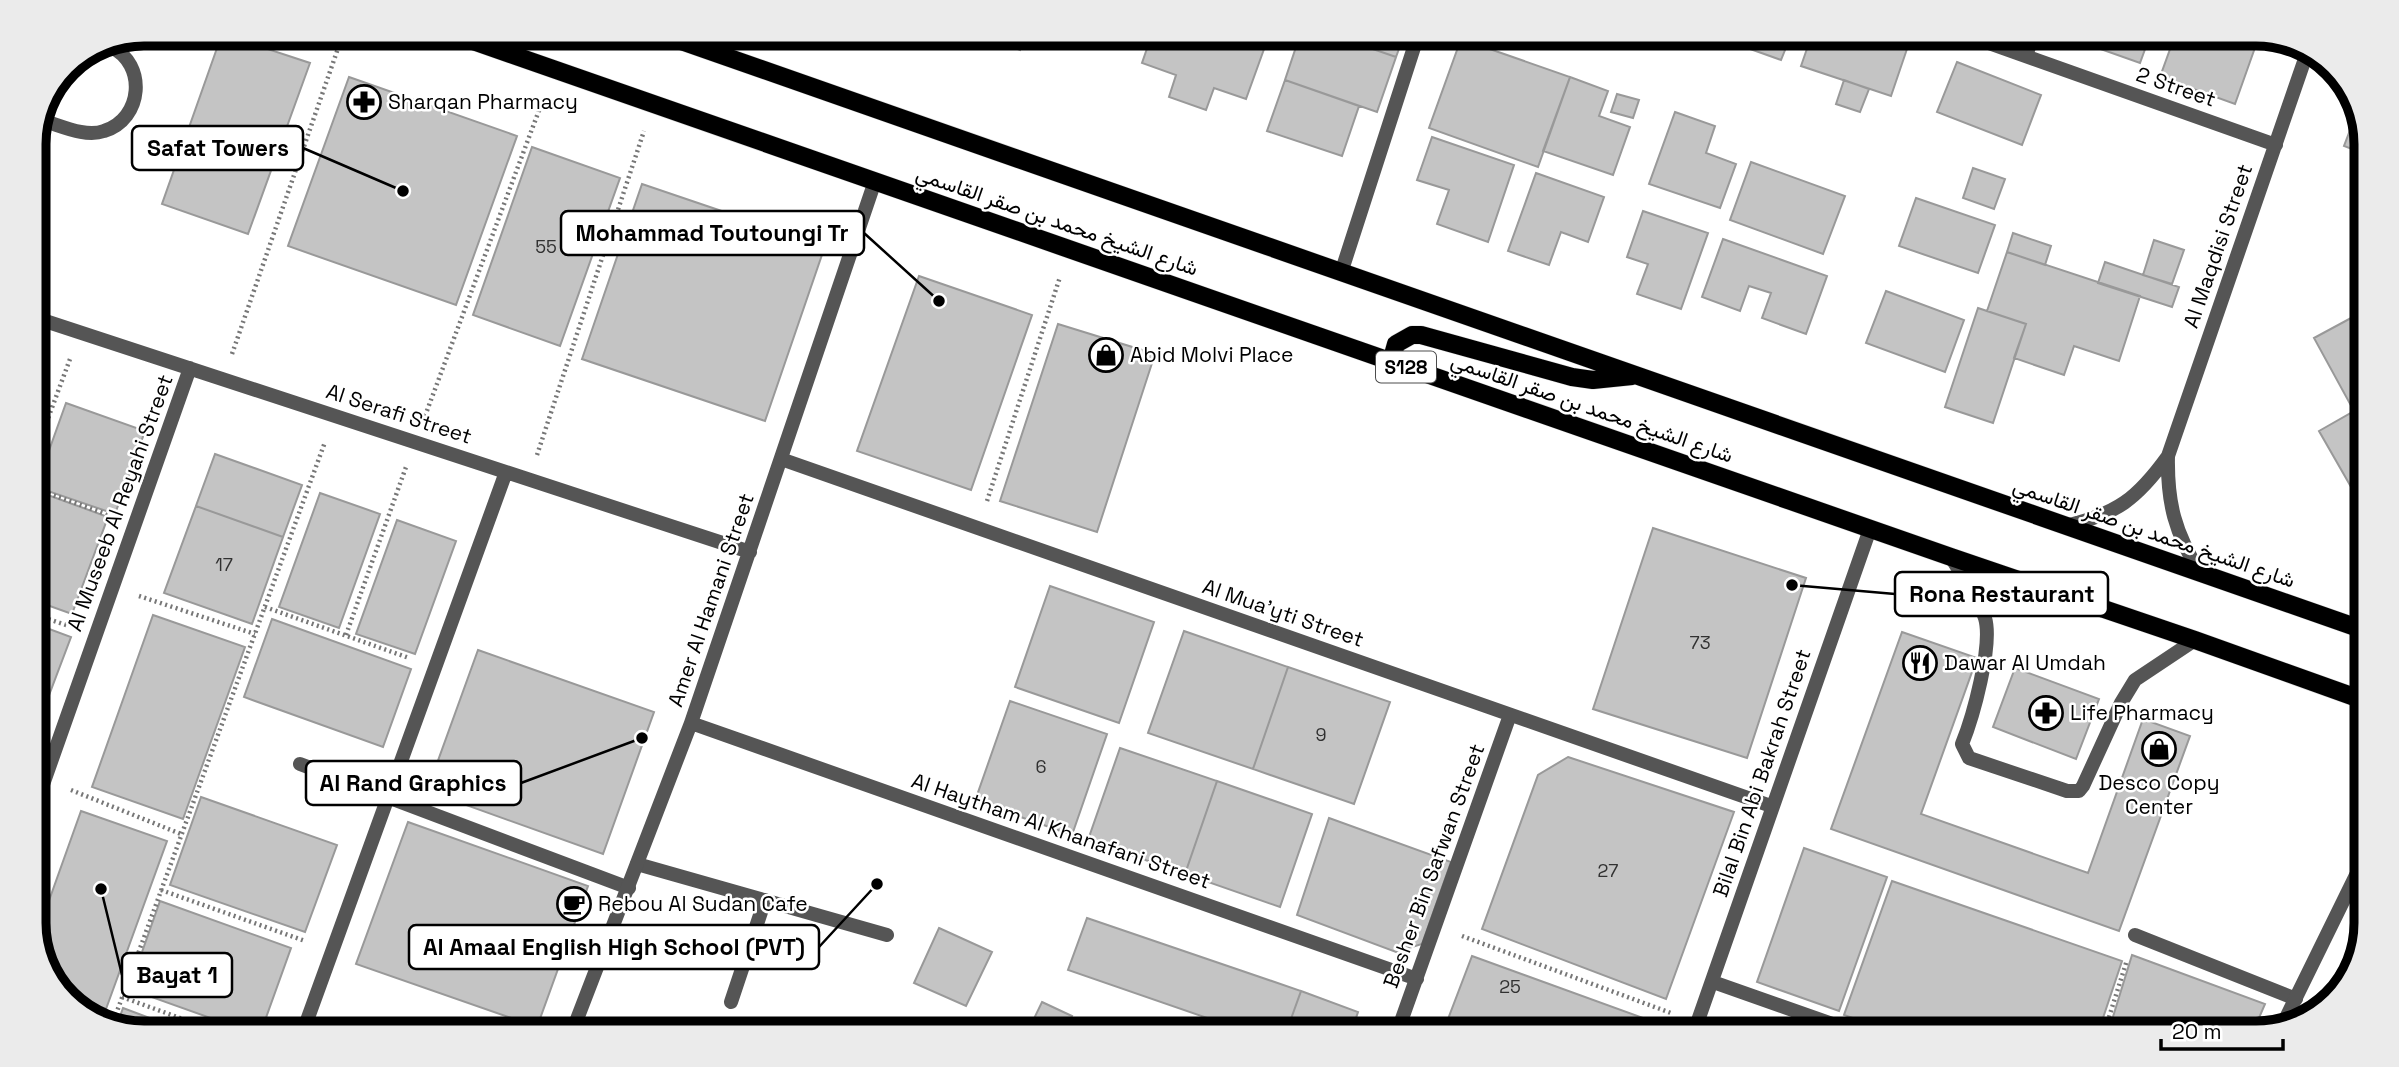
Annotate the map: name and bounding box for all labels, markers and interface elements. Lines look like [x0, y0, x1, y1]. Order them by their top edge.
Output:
street label: 2 Street [2133, 60, 2219, 113]
pharmacy icon: Sharqan Pharmacy [345, 83, 383, 121]
place label: Sharqan Pharmacy [388, 88, 578, 115]
callout: Safat Towers [132, 126, 303, 170]
text: Safat Towers [147, 133, 289, 163]
street label: شارع الشيخ محمد بن صقر القاسمي [911, 159, 1202, 285]
street label: Al Maqdisi Street [2177, 160, 2258, 331]
callout: Mohammad Toutoungi Tr [561, 211, 864, 255]
text: Mohammad Toutoungi Tr [575, 218, 849, 248]
house number: 55 [535, 235, 557, 258]
shop icon: Abid Molvi Place [1087, 336, 1125, 374]
place label: Abid Molvi Place [1130, 341, 1294, 368]
street label: شارع الشيخ محمد بن صقر القاسمي [1446, 346, 1737, 472]
road number: S128 [1376, 352, 1436, 382]
street label: Al Museeb Al Reyahi Street [60, 371, 179, 635]
street label: Al Serafi Street [323, 377, 475, 450]
street label: شارع الشيخ محمد بن صقر القاسمي [2008, 471, 2299, 597]
street label: Amer Al Hamani Street [661, 489, 760, 710]
house number: 17 [215, 553, 233, 576]
street label: Al Mua'yti Street [1199, 572, 1367, 653]
callout: Rona Restaurant [1895, 572, 2108, 616]
text: Rona Restaurant [1909, 579, 2095, 609]
house number: 73 [1689, 631, 1711, 654]
restaurant icon: Dawar Al Umdah [1901, 644, 1939, 682]
street label: Bilal Bin Abi Bakrah Street [1706, 645, 1817, 900]
place label: Dawar Al Umdah [1944, 649, 2106, 676]
pharmacy icon: Life Pharmacy [2027, 694, 2065, 732]
place label: Life Pharmacy [2070, 699, 2214, 726]
house number: 9 [1315, 723, 1327, 746]
shop icon: Desco Copy Center [2140, 730, 2178, 768]
street label: Besher Bin Safwan Street [1377, 740, 1490, 992]
house number: 6 [1035, 755, 1047, 778]
callout: Al Rand Graphics [306, 761, 521, 805]
street label: Al Haytham Al Khanafani Street [908, 767, 1214, 894]
text: Al Rand Graphics [320, 768, 506, 798]
place label: Desco Copy Center [2098, 769, 2220, 820]
house number: 27 [1598, 859, 1618, 882]
cafe icon: Rebou Al Sudan Cafe [555, 885, 593, 923]
place label: Rebou Al Sudan Cafe [598, 890, 808, 917]
callout: Al Amaal English High School (PVT) [409, 925, 819, 969]
text: Al Amaal English High School (PVT) [423, 932, 805, 962]
callout: Bayat 1 [122, 953, 232, 997]
text: Bayat 1 [136, 960, 218, 990]
house number: 25 [1499, 975, 1521, 998]
scale bar [2161, 1007, 2284, 1052]
text: 20 m [2172, 1018, 2222, 1045]

